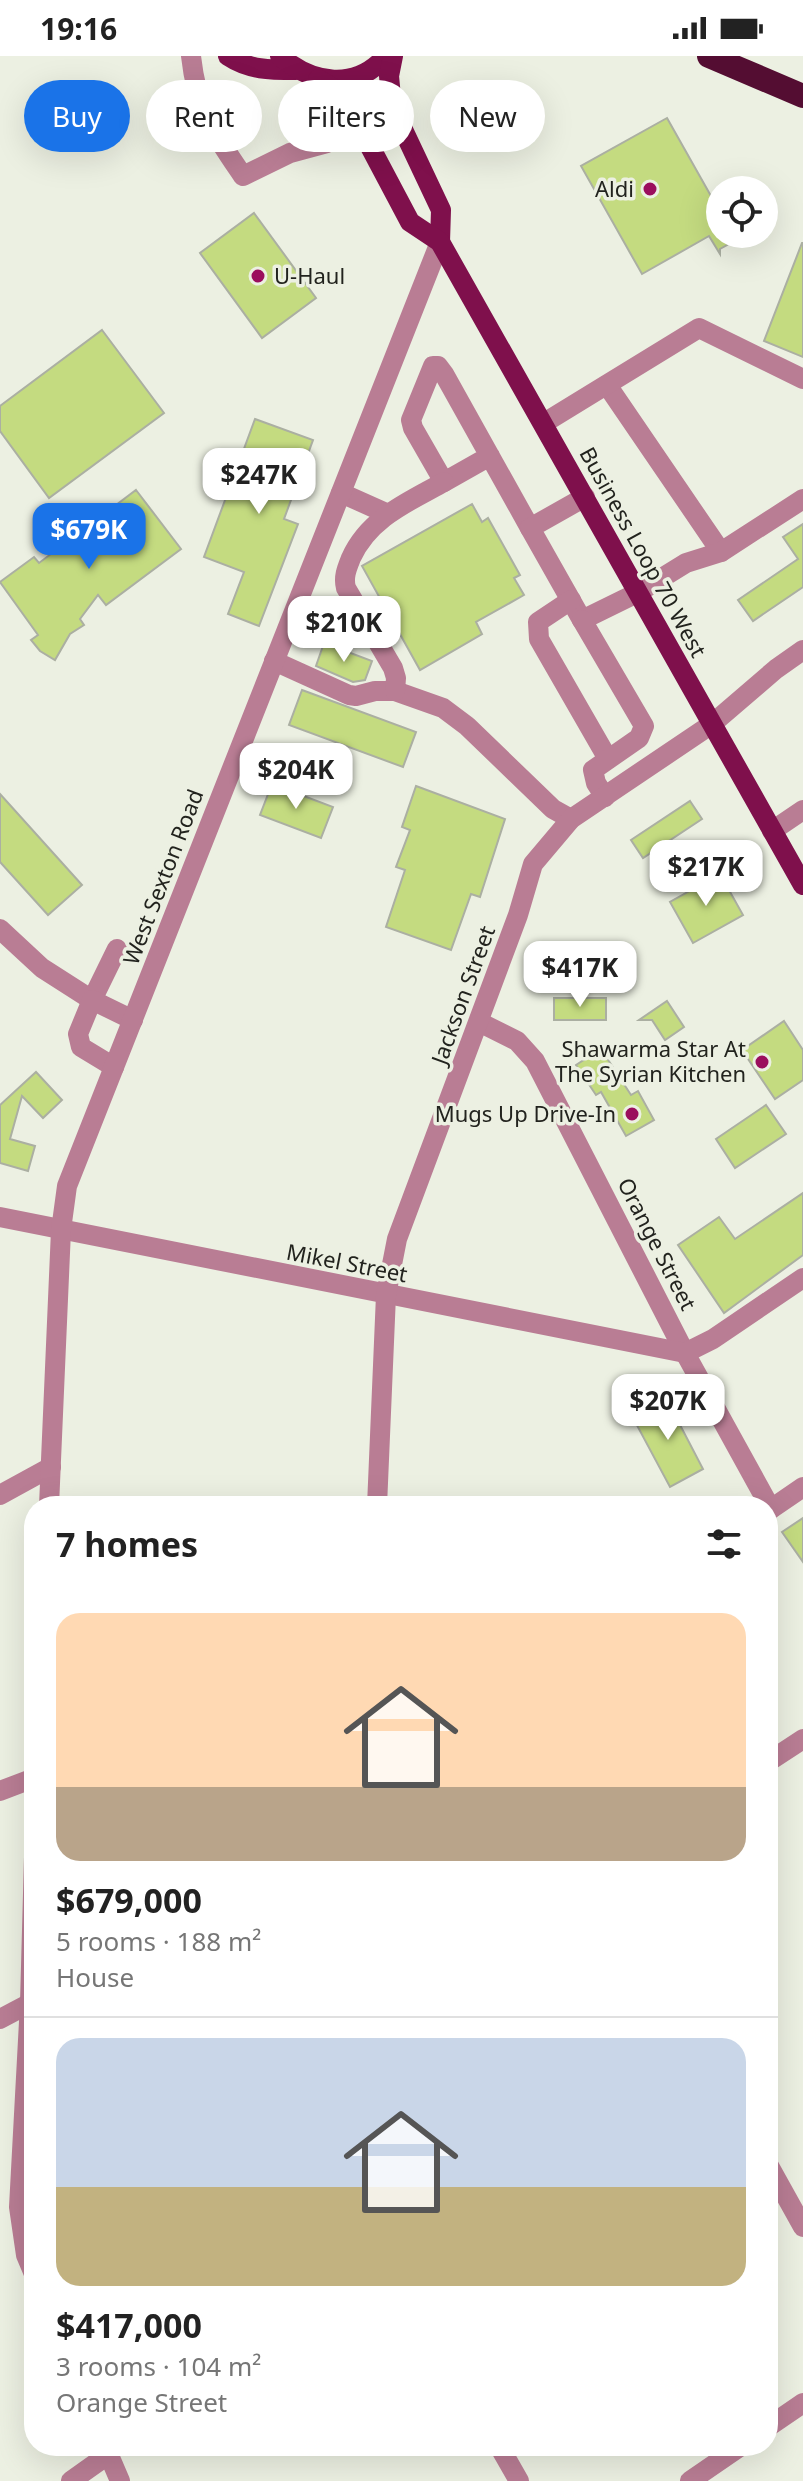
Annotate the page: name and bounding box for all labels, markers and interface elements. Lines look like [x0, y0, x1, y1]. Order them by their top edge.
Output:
text: 19:16 [40, 8, 117, 49]
chip: Buy [24, 80, 130, 152]
chip: Rent [146, 80, 262, 152]
chip: Filters [278, 80, 414, 152]
chip: New [430, 80, 545, 152]
place label: Aldi [595, 173, 634, 203]
map controls [706, 176, 778, 248]
button: locate [706, 176, 778, 248]
marker: Aldi [641, 180, 659, 198]
place label: U-Haul [274, 260, 345, 290]
marker: U-Haul [249, 267, 267, 285]
street label: Business Loop 70 West [574, 441, 714, 662]
pin: $247K [203, 448, 315, 516]
text: $247K [221, 456, 297, 492]
pin: $679K [33, 503, 145, 571]
text: $679K [51, 511, 127, 547]
pin: $210K [288, 596, 400, 664]
text: $210K [306, 604, 382, 640]
pin: $204K [240, 743, 352, 811]
text: $204K [258, 751, 334, 787]
street label: West Sexton Road [115, 785, 209, 969]
pin: $217K [650, 840, 762, 908]
text: $217K [668, 848, 744, 884]
street label: Jackson Street [422, 921, 501, 1070]
pin: $417K [524, 941, 636, 1009]
text: $417K [542, 949, 618, 985]
place label: Shawarma Star At The Syrian Kitchen [555, 1033, 746, 1088]
marker: Shawarma Star At The Syrian Kitchen [753, 1053, 771, 1071]
place label: Mugs Up Drive-In [435, 1098, 616, 1128]
marker: Mugs Up Drive-In [623, 1105, 641, 1123]
street label: Orange Street [612, 1172, 704, 1315]
street label: Mikel Street [284, 1236, 410, 1288]
pin: $207K [612, 1374, 724, 1442]
text: $207K [630, 1382, 706, 1418]
text: 7 homes [56, 1521, 198, 1567]
icon: filters [702, 1522, 746, 1566]
icon: home [329, 1665, 473, 1809]
text: $679,000 [56, 1877, 202, 1923]
text: 5 rooms · 188 m² [56, 1923, 261, 1959]
text: House [56, 1959, 134, 1995]
icon: home [329, 2090, 473, 2234]
text: $417,000 [56, 2302, 202, 2348]
text: 3 rooms · 104 m² [56, 2348, 261, 2384]
text: Orange Street [56, 2384, 227, 2420]

